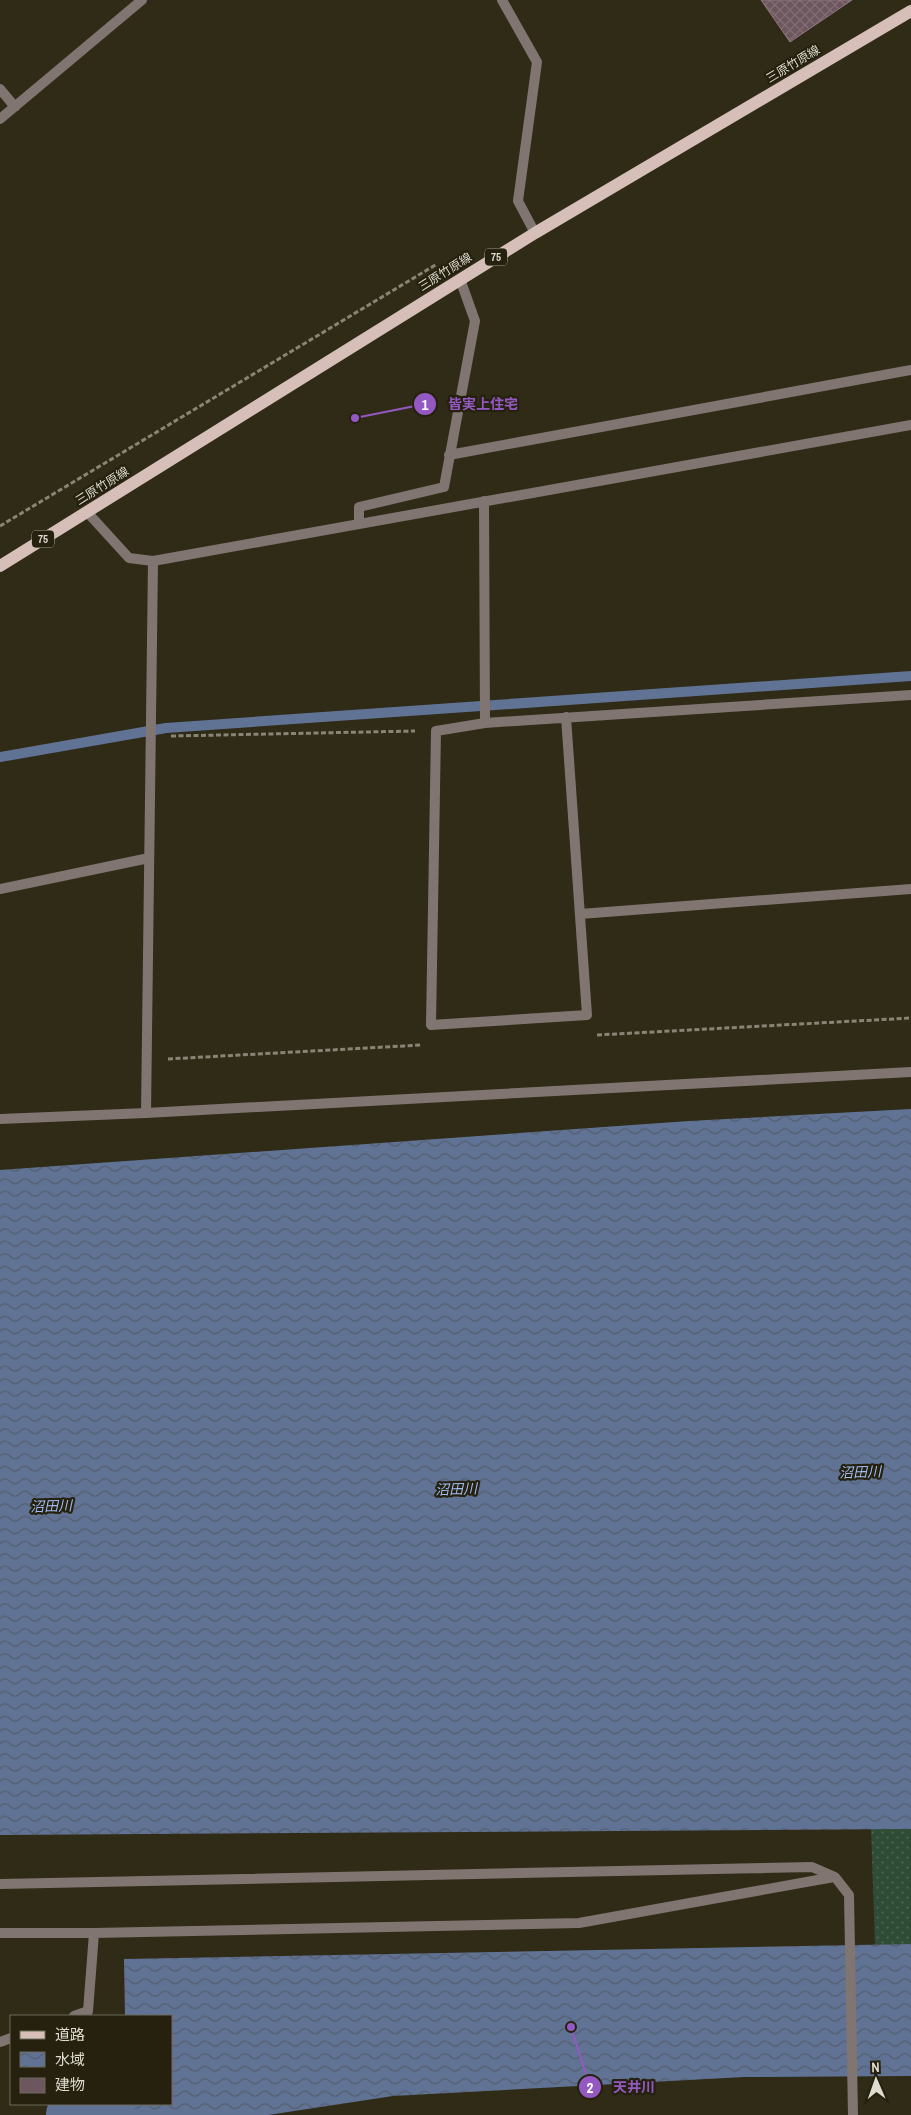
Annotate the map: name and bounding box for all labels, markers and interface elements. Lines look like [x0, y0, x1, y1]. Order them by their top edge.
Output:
street label: 三原竹原線 [763, 42, 823, 86]
road number: 75 [485, 248, 507, 266]
street label: 三原竹原線 [415, 249, 475, 295]
callout: 皆実上住宅 [413, 390, 528, 419]
text: 1 [422, 394, 429, 415]
text: 皆実上住宅 [448, 395, 518, 413]
street label: 三原竹原線 [72, 463, 132, 509]
road number: 75 [32, 530, 54, 548]
water label: 沼田川 [839, 1462, 883, 1482]
water label: 沼田川 [435, 1479, 479, 1499]
water label: 沼田川 [30, 1496, 74, 1516]
legend [10, 2015, 172, 2105]
text: 道路 [55, 2024, 85, 2045]
text: 水域 [55, 2049, 85, 2070]
north arrow [851, 2055, 901, 2105]
text: N [871, 2058, 880, 2076]
callout: 天井川 [578, 2073, 665, 2102]
text: 建物 [55, 2074, 85, 2095]
text: 2 [587, 2077, 594, 2098]
text: 天井川 [613, 2078, 655, 2096]

